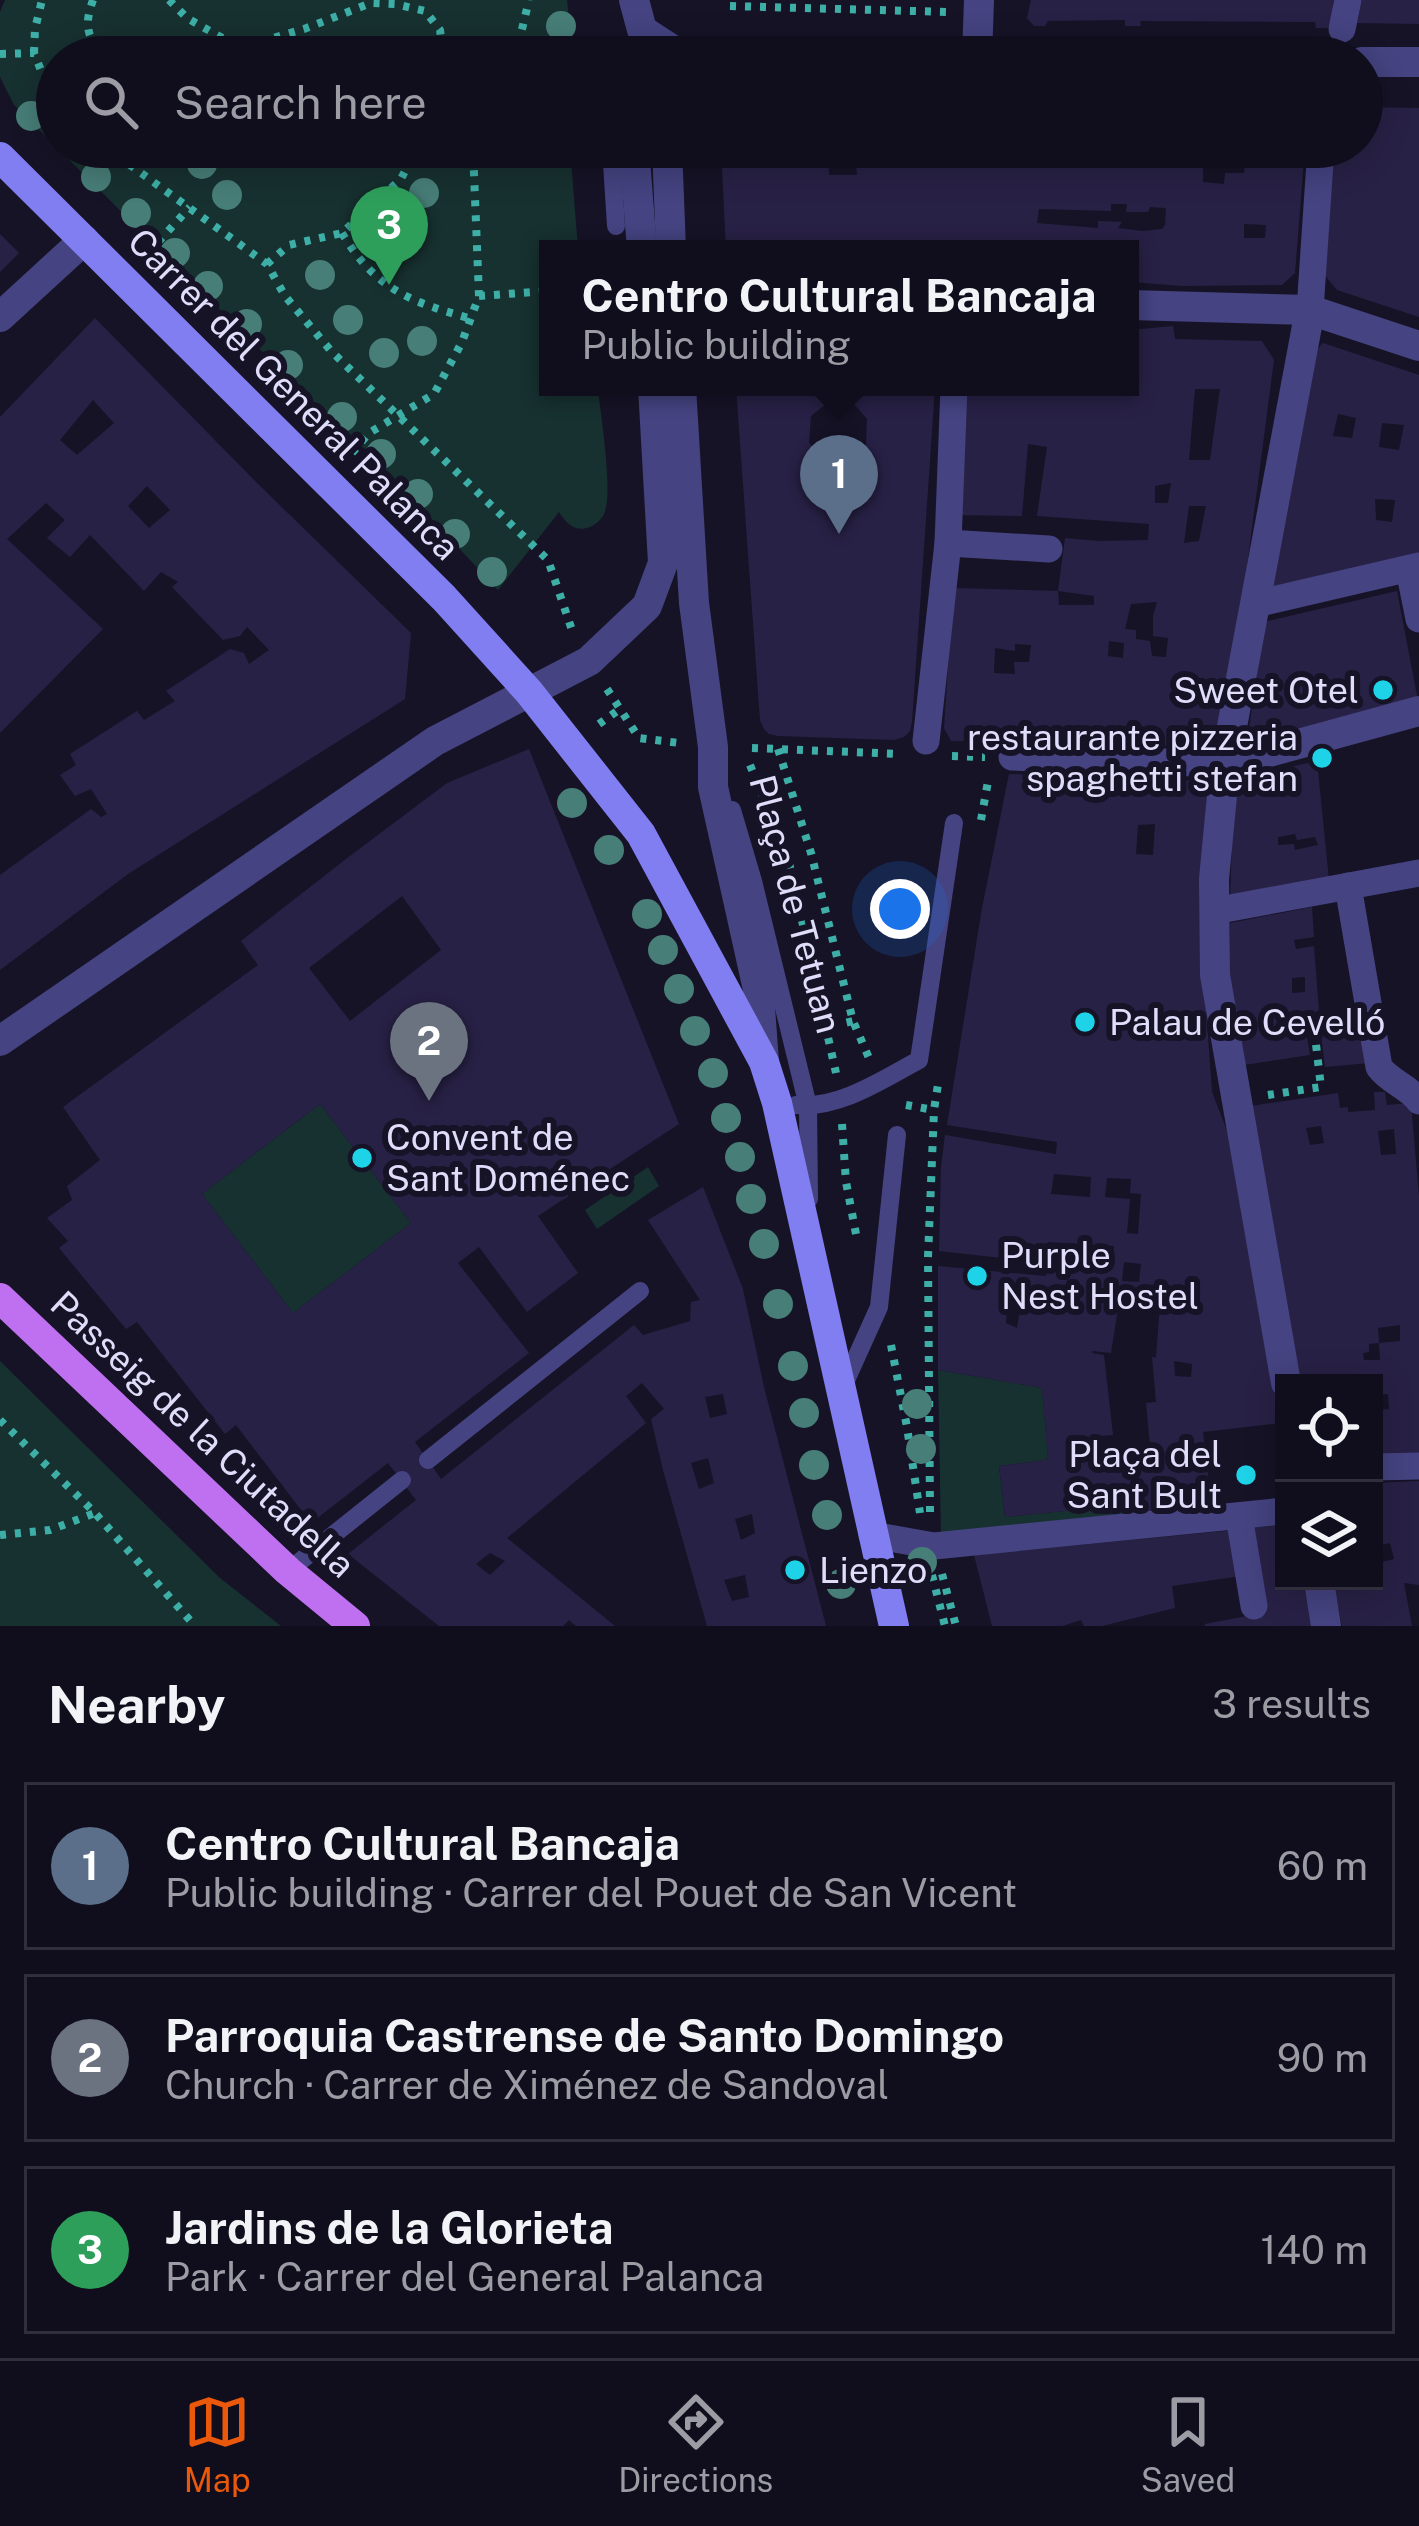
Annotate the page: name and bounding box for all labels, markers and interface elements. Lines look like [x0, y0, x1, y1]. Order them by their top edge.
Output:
search box [36, 36, 1383, 168]
icon: search [78, 69, 144, 135]
text: Search here [174, 76, 427, 129]
pin: 3 [350, 186, 428, 285]
street label: Carrer del General Palanca [120, 220, 468, 568]
popup [539, 240, 1139, 396]
text: Centro Cultural Bancaja [581, 269, 1097, 322]
text: Public building [581, 322, 851, 368]
pin: 1 [800, 435, 878, 534]
place label: Sweet Otel [1173, 669, 1359, 711]
marker: Sweet Otel [1370, 677, 1396, 703]
place label: restaurante pizzeria spaghetti stefan [967, 716, 1298, 799]
marker: restaurante pizzeria spaghetti stefan [1309, 745, 1335, 771]
street label: Plaça de Tetuan [741, 770, 851, 1038]
your location [870, 879, 930, 939]
place label: Palau de Cevelló [1109, 1001, 1385, 1043]
pin: 2 [390, 1002, 468, 1101]
marker: Palau de Cevelló [1072, 1009, 1098, 1035]
place label: Convent de Sant Doménec [386, 1116, 630, 1199]
marker: Convent de Sant Doménec [349, 1145, 375, 1171]
place label: Purple Nest Hostel [1001, 1234, 1199, 1317]
marker: Purple Nest Hostel [964, 1263, 990, 1289]
street label: Passeig de la Ciutadella [43, 1282, 363, 1586]
map controls [1275, 1374, 1383, 1590]
button: locate [1275, 1374, 1383, 1482]
place label: Plaça del Sant Bult [1067, 1433, 1222, 1516]
marker: Plaça del Sant Bult [1233, 1462, 1259, 1488]
button: layers [1275, 1482, 1383, 1590]
place label: Lienzo [819, 1549, 927, 1591]
marker: Lienzo [782, 1557, 808, 1583]
text: Nearby [48, 1675, 225, 1734]
text: 3 results [1212, 1681, 1371, 1727]
text: Centro Cultural Bancaja [165, 1817, 680, 1870]
text: 1 [82, 1843, 98, 1889]
text: 60 m [1277, 1843, 1368, 1889]
text: Public building · Carrer del Pouet de San Vicent [165, 1870, 1017, 1916]
text: Parroquia Castrense de Santo Domingo [165, 2009, 1004, 2062]
text: 2 [78, 2035, 102, 2081]
text: 90 m [1277, 2035, 1368, 2081]
text: Church · Carrer de Ximénez de Sandoval [165, 2062, 889, 2108]
text: Jardins de la Glorieta [165, 2201, 613, 2254]
text: 3 [77, 2227, 103, 2273]
text: 140 m [1261, 2227, 1368, 2273]
text: Park · Carrer del General Palanca [165, 2254, 764, 2300]
tab: Map [184, 2389, 251, 2499]
tab: Directions [618, 2389, 773, 2499]
tab: Saved [1141, 2389, 1235, 2499]

